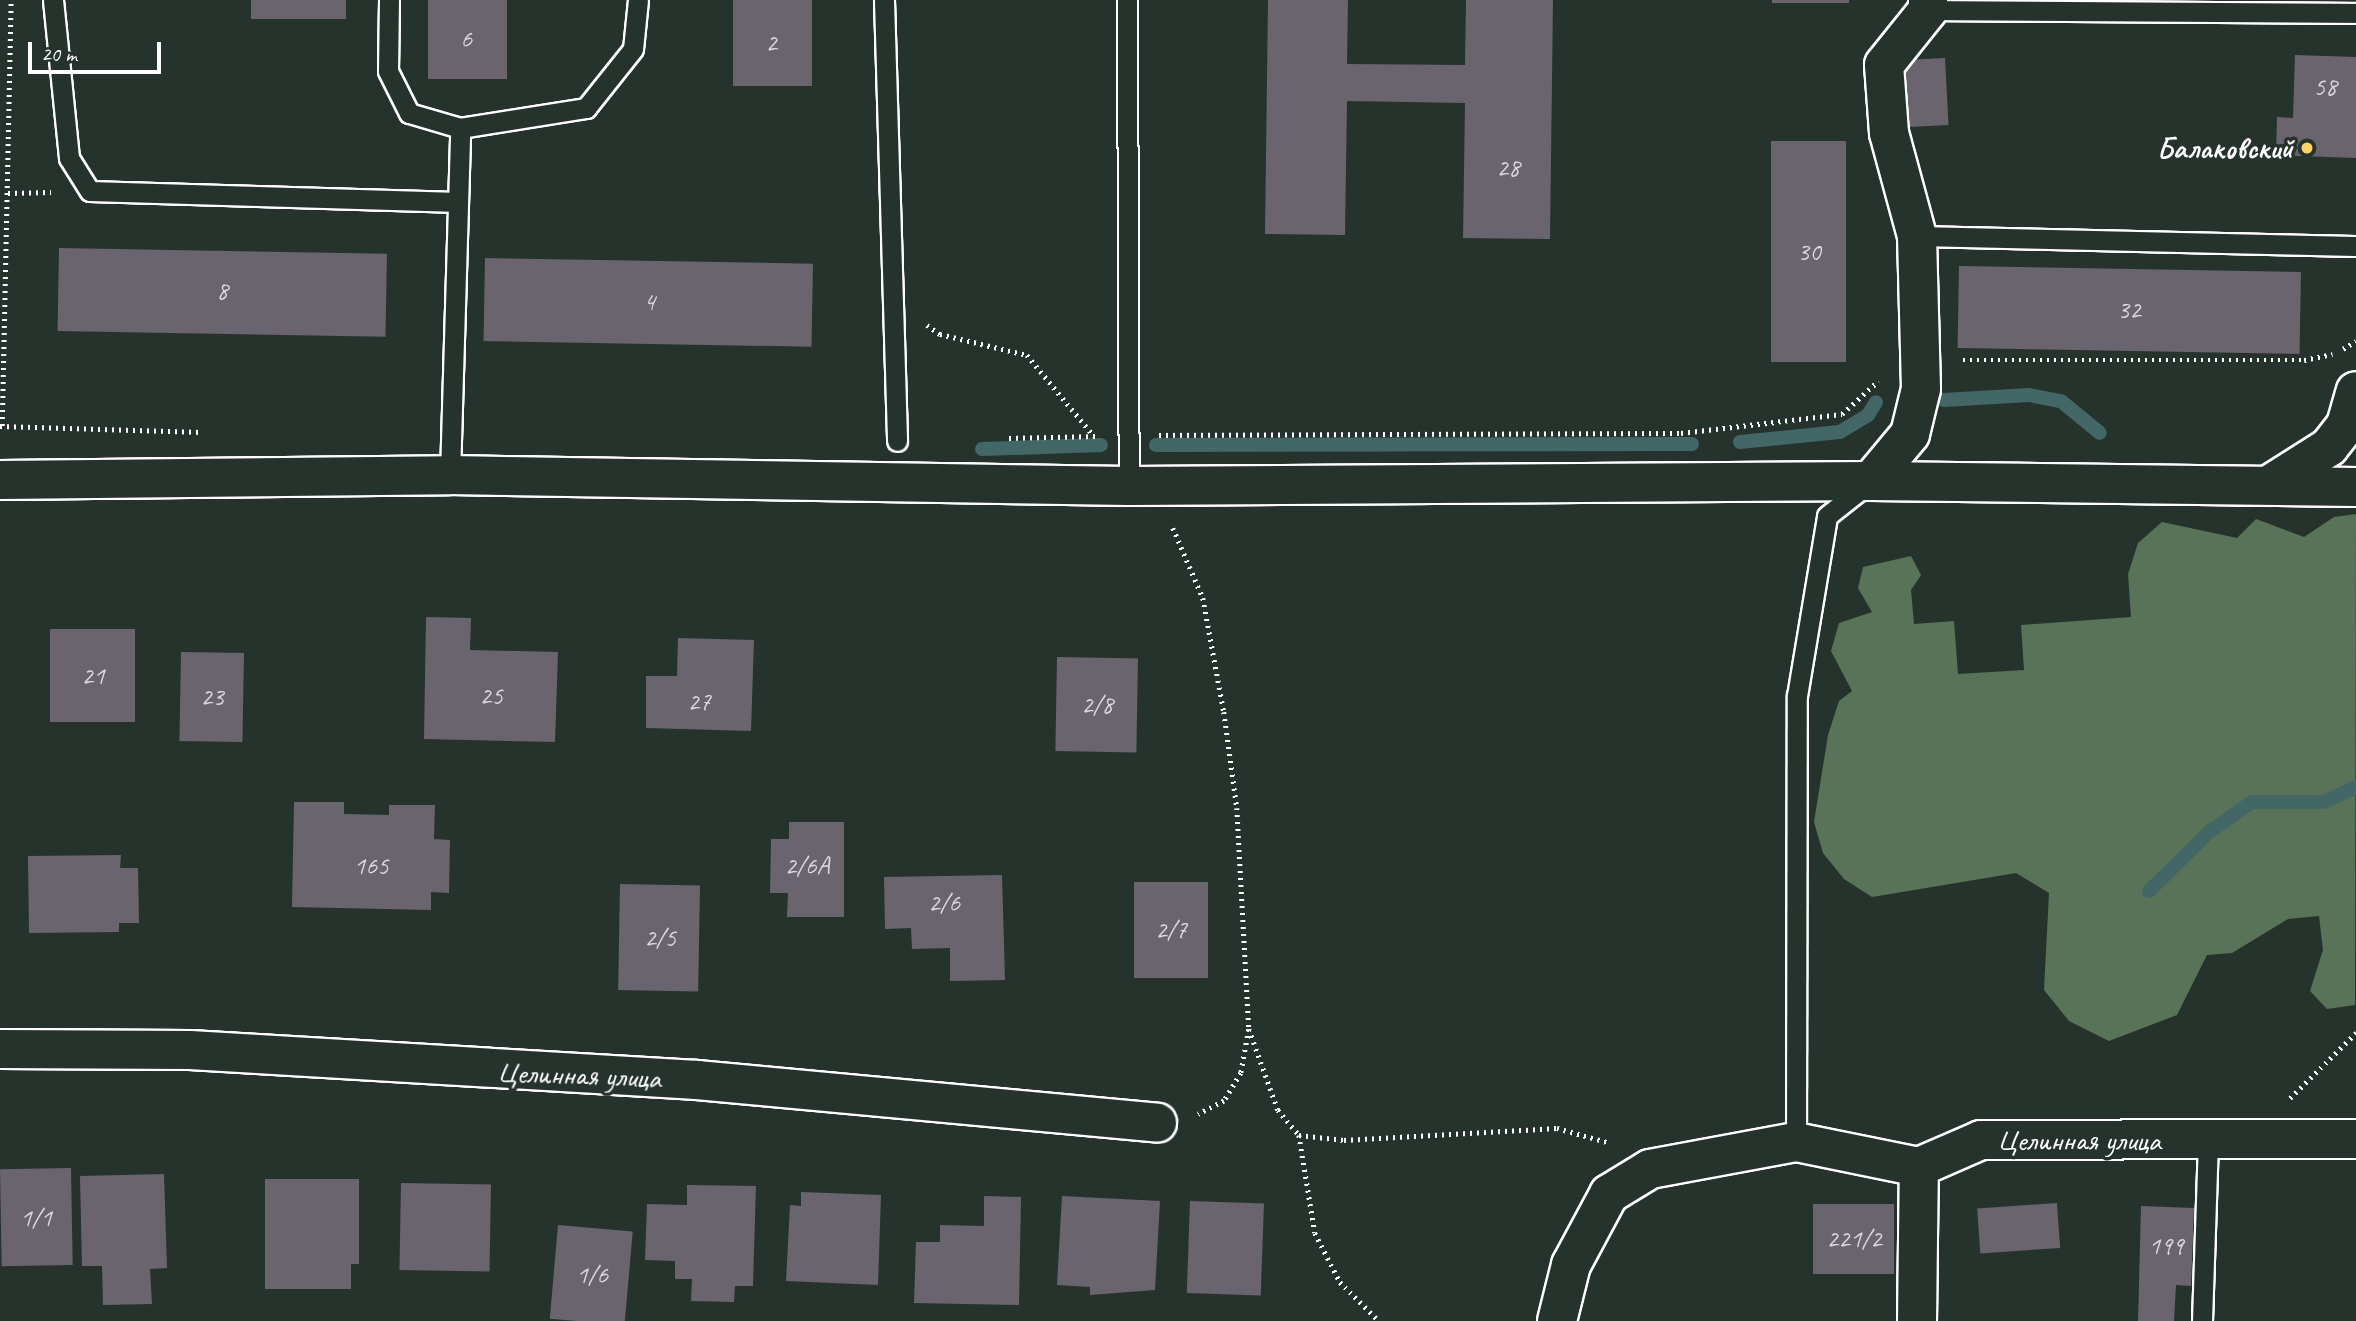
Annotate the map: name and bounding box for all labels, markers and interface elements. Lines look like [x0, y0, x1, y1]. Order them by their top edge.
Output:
house number: 6 [460, 23, 472, 55]
house number: 2 [765, 27, 777, 59]
scale bar [32, 28, 164, 72]
text: 20 m [41, 41, 77, 67]
house number: 58 [2313, 71, 2337, 103]
place label: Балаковский [2157, 130, 2293, 166]
marker: Балаковский [2299, 140, 2315, 156]
house number: 28 [1496, 152, 1520, 184]
house number: 30 [1797, 236, 1821, 268]
house number: 8 [216, 275, 228, 307]
house number: 4 [643, 286, 655, 318]
house number: 32 [2117, 294, 2141, 326]
house number: 21 [81, 660, 105, 692]
house number: 25 [479, 680, 503, 712]
house number: 23 [200, 681, 224, 713]
house number: 27 [687, 686, 711, 718]
house number: 2/8 [1081, 689, 1113, 721]
house number: 165 [353, 850, 389, 882]
house number: 2/6А [784, 850, 830, 882]
house number: 2/6 [928, 887, 960, 919]
house number: 2/7 [1155, 914, 1187, 946]
house number: 2/5 [644, 922, 676, 954]
street label: Целинная улица [496, 1054, 662, 1096]
street label: Целинная улица [1996, 1122, 2162, 1158]
house number: 1/1 [20, 1202, 52, 1234]
house number: 221/2 [1826, 1223, 1882, 1255]
house number: 199 [2148, 1230, 2184, 1262]
house number: 1/6 [576, 1259, 608, 1291]

